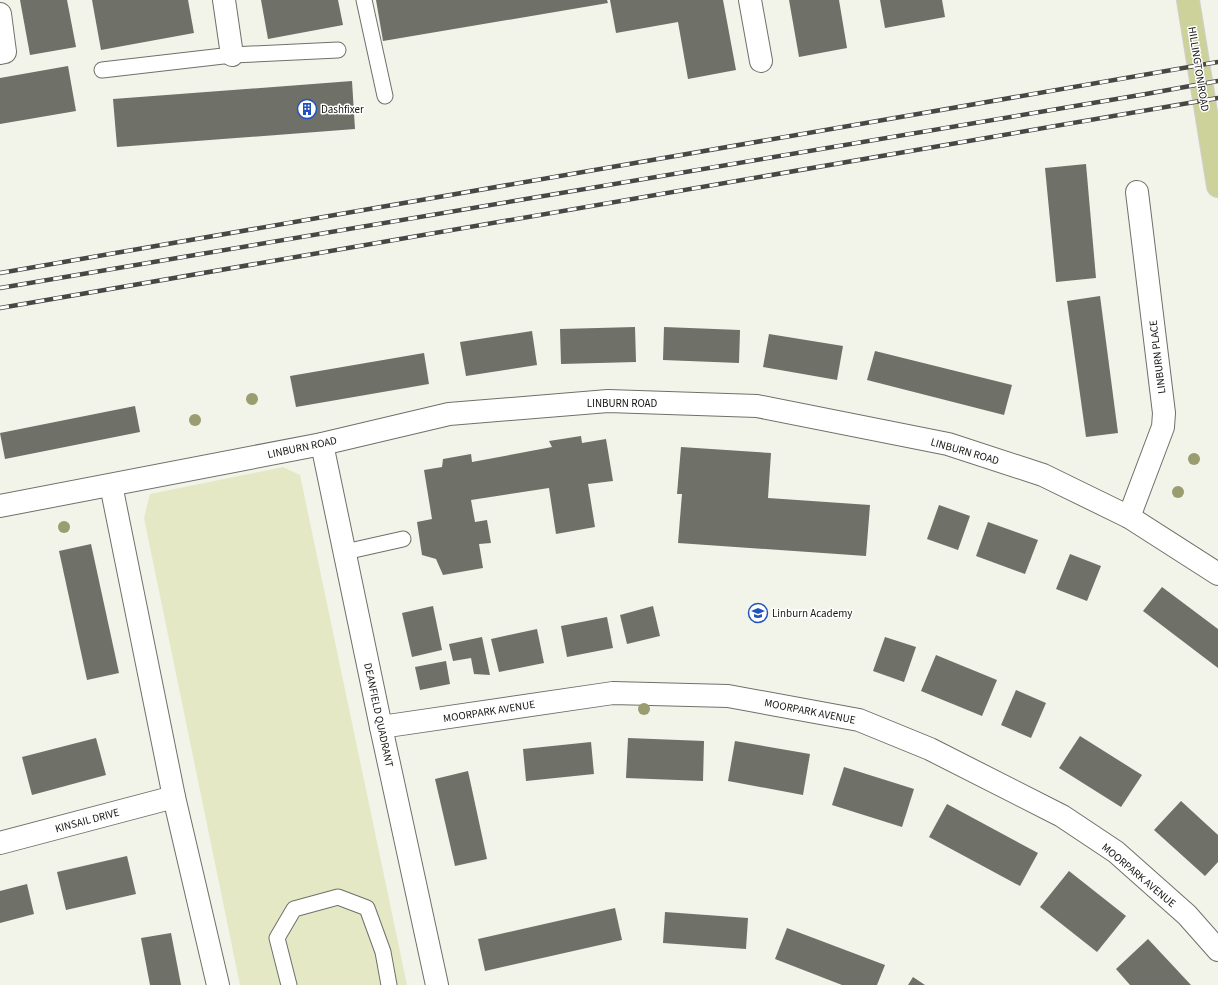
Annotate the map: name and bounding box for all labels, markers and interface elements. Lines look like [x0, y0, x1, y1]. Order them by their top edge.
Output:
street label: HILLINGTON ROAD [1184, 26, 1213, 113]
building icon: Dashfixer [296, 98, 318, 120]
place label: Dashfixer [321, 102, 364, 117]
street label: LINBURN PLACE [1146, 319, 1169, 395]
street label: LINBURN ROAD [587, 396, 658, 411]
street label: LINBURN ROAD [266, 433, 338, 462]
street label: LINBURN ROAD [929, 435, 1001, 468]
school or university icon: Linburn Academy [747, 602, 769, 624]
place label: Linburn Academy [772, 606, 852, 621]
street label: DEANFIELD QUADRANT [360, 662, 397, 769]
street label: MOORPARK AVENUE [763, 695, 857, 728]
street label: MOORPARK AVENUE [442, 697, 536, 726]
street label: KINSAIL DRIVE [53, 805, 121, 836]
street label: MOORPARK AVENUE [1098, 840, 1179, 911]

